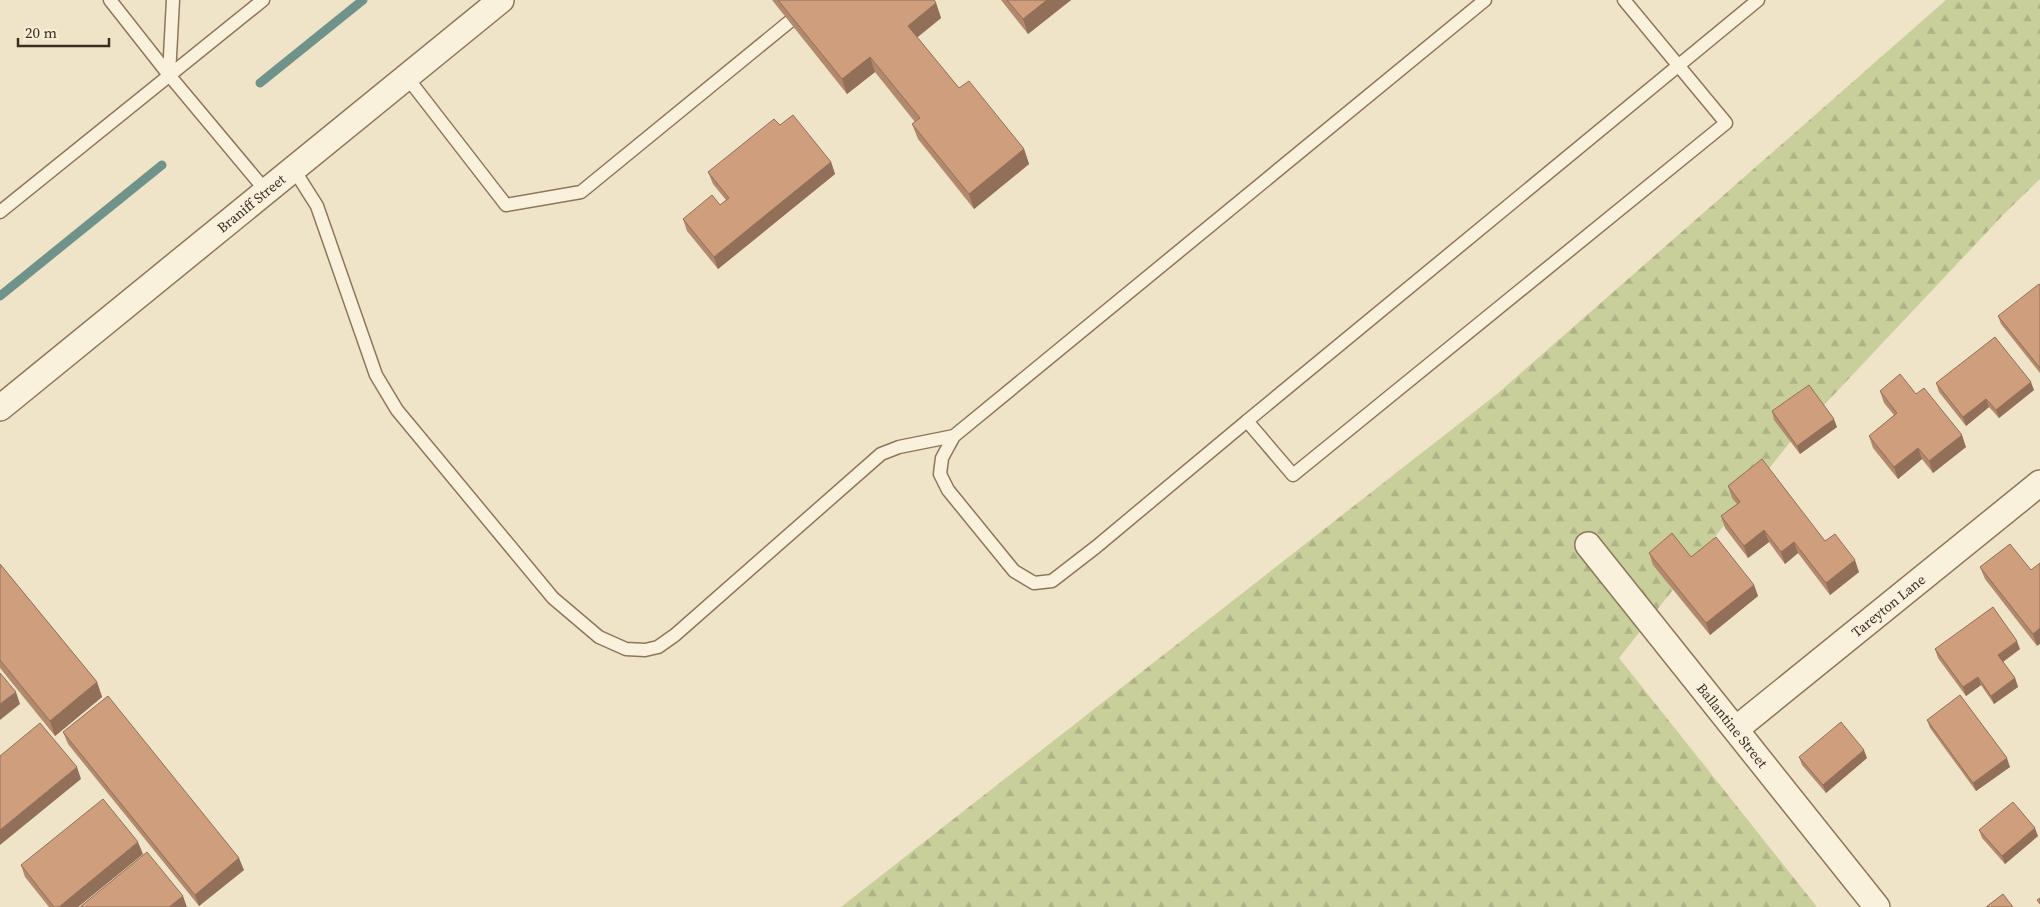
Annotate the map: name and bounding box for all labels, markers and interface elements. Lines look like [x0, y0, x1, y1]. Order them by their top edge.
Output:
scale bar [18, 15, 109, 47]
text: 20 m [25, 22, 57, 43]
street label: Braniff Street [213, 169, 290, 237]
street label: Tareyton Lane [1847, 570, 1930, 642]
street label: Ballantine Street [1692, 679, 1773, 773]

